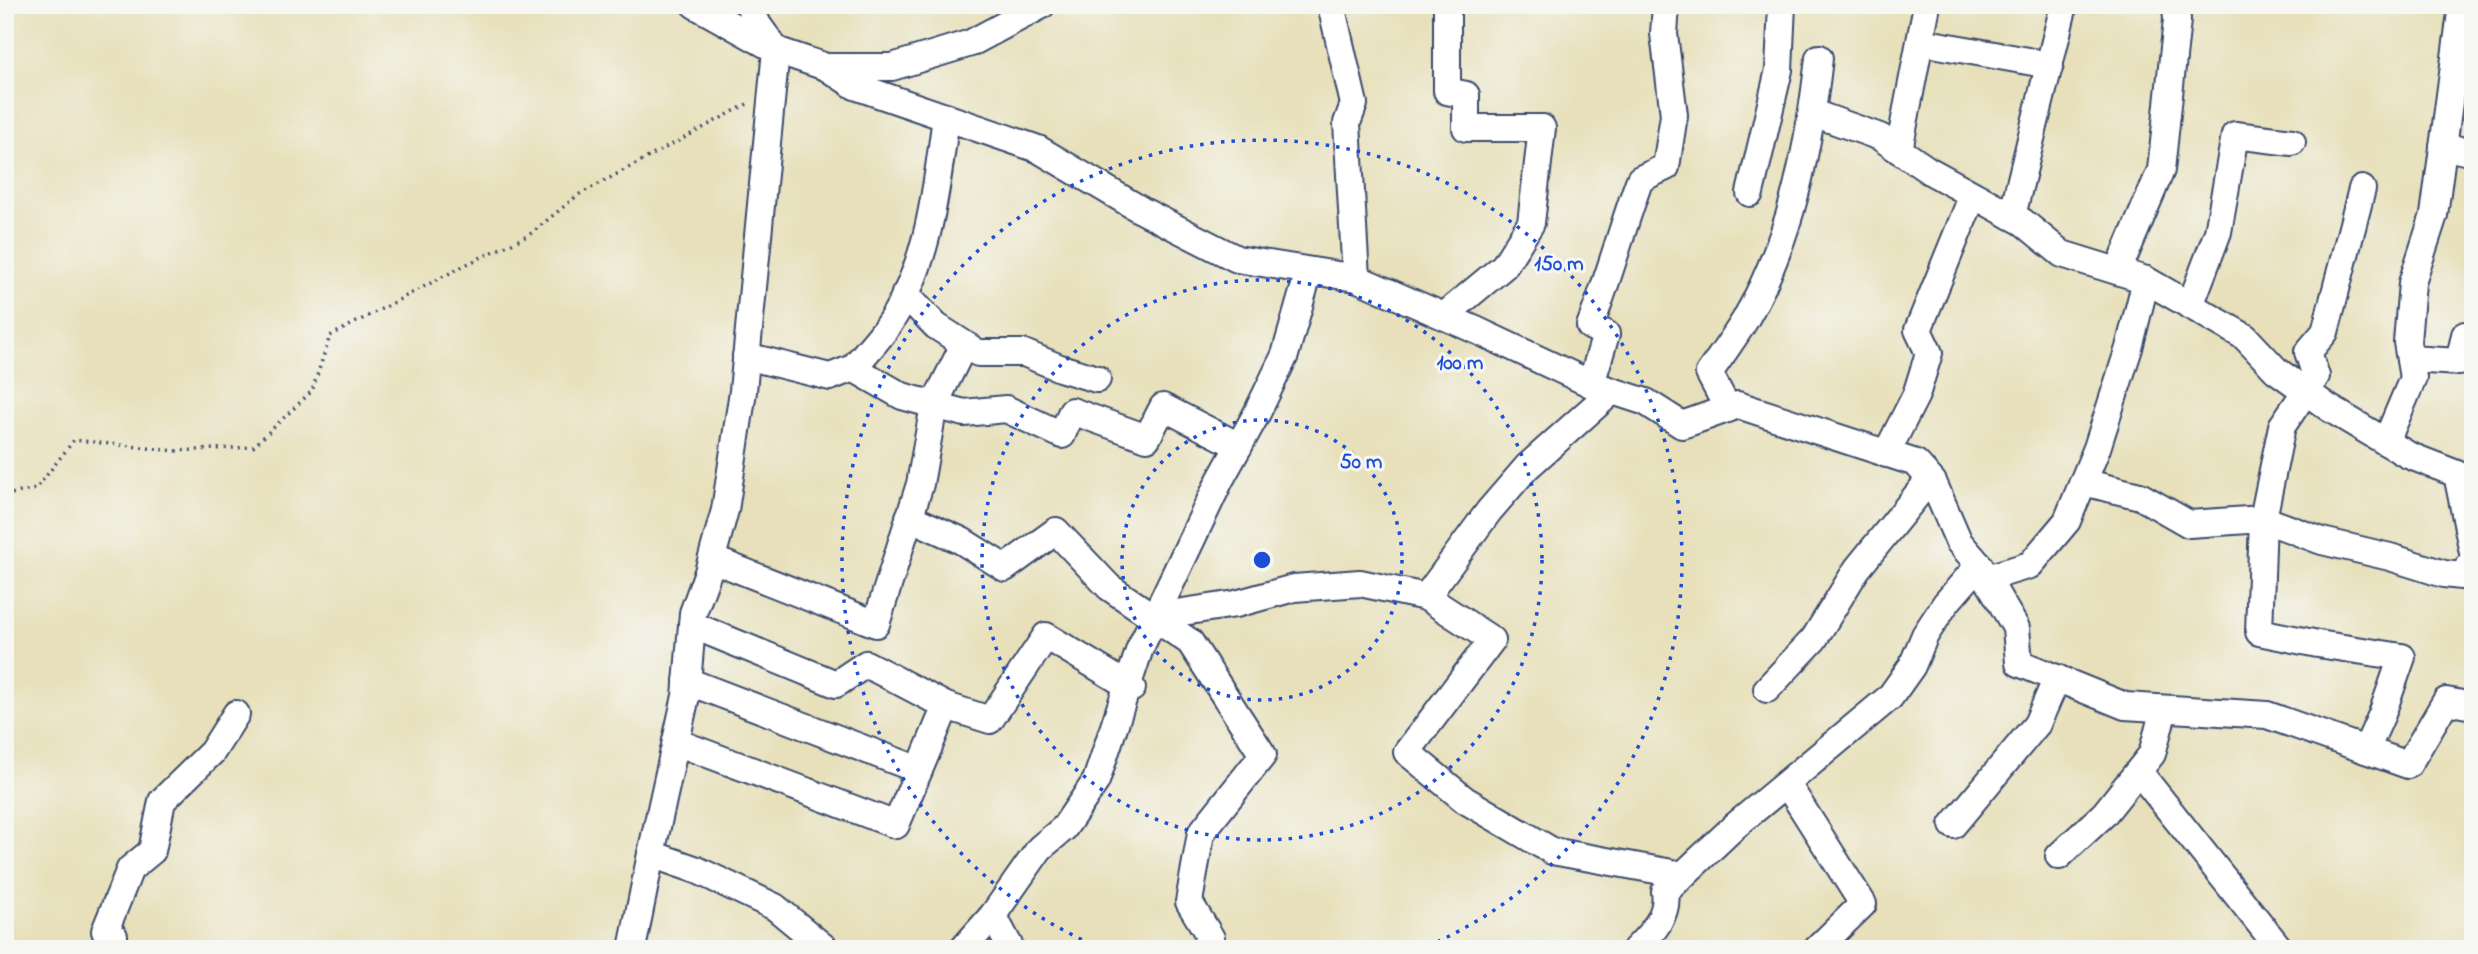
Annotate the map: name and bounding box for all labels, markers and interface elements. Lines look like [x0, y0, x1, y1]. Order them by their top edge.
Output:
text: 150 m [1534, 250, 1584, 280]
text: 100 m [1437, 349, 1483, 379]
text: 50 m [1340, 448, 1382, 478]
centre of rings [1250, 548, 1274, 572]

